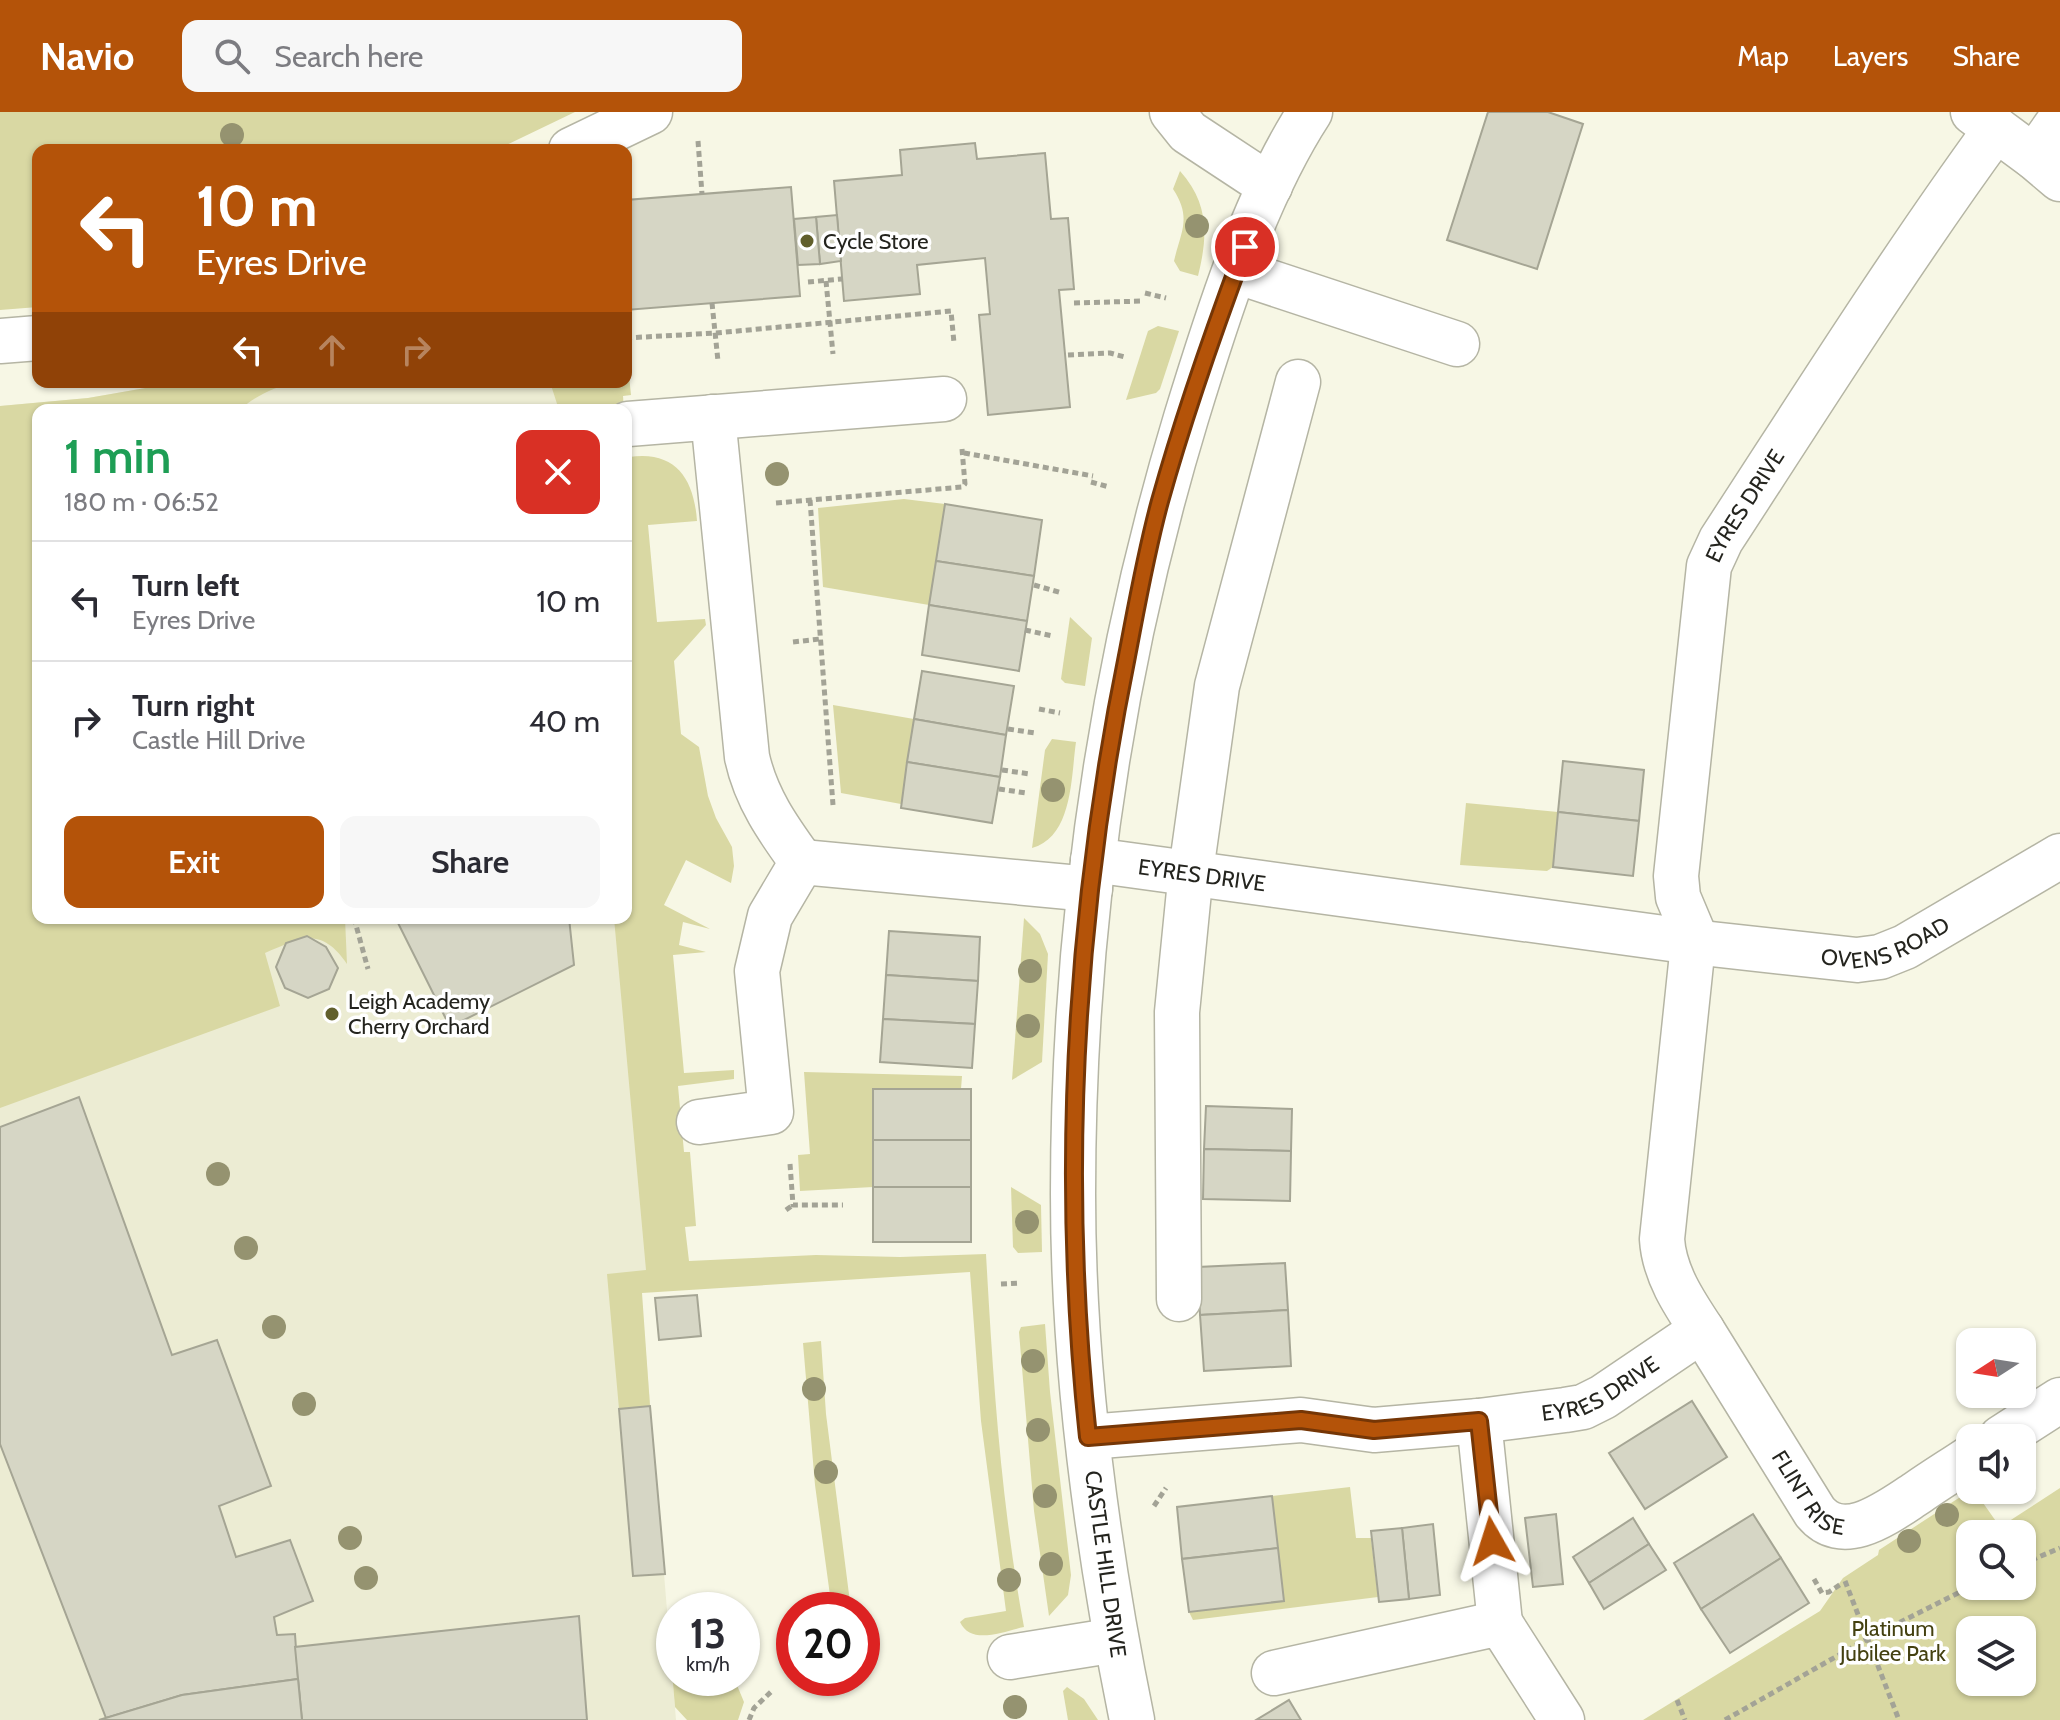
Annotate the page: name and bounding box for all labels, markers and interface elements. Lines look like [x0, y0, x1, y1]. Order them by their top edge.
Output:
search box [182, 20, 742, 92]
text: Navio [40, 33, 134, 80]
icon: search [210, 34, 254, 78]
text: Search here [274, 38, 423, 75]
text: Map [1737, 39, 1789, 73]
text: Layers [1833, 39, 1908, 73]
text: Share [1952, 39, 2020, 73]
text: 10 m [196, 172, 317, 240]
icon: left [64, 176, 168, 280]
pin [1211, 213, 1279, 281]
icon: arrive [1223, 225, 1267, 269]
place label: Cycle Store [823, 228, 928, 255]
marker: Cycle Store [798, 232, 816, 250]
text: Eyres Drive [196, 240, 367, 284]
icon: left [226, 328, 270, 372]
icon: ahead [310, 328, 354, 372]
icon: right [394, 328, 438, 372]
text: 1 min [64, 427, 171, 485]
button: close [516, 430, 600, 514]
street label: EYRES DRIVE [1700, 444, 1790, 567]
text: 180 m · 06:52 [64, 486, 219, 518]
text: Turn left [132, 567, 240, 604]
icon: left [64, 579, 108, 623]
text: 10 m [536, 583, 600, 620]
text: Eyres Drive [132, 604, 255, 636]
text: Turn right [132, 687, 255, 724]
icon: right [64, 699, 108, 743]
text: 40 m [529, 703, 600, 740]
text: Castle Hill Drive [132, 724, 305, 756]
button: Exit [64, 816, 324, 908]
button: Share [340, 816, 600, 908]
street label: EYRES DRIVE [1136, 853, 1267, 897]
street label: OVENS ROAD [1820, 911, 1954, 975]
place label: Leigh Academy Cherry Orchard [348, 988, 490, 1040]
marker: Leigh Academy Cherry Orchard [323, 1005, 341, 1023]
north arrow [1956, 1328, 2036, 1408]
map controls [1956, 1328, 2036, 1696]
street label: EYRES DRIVE [1540, 1350, 1664, 1427]
button: sound [1956, 1424, 2036, 1504]
street label: FLINT RISE [1766, 1445, 1846, 1541]
street label: CASTLE HILL DRIVE [1079, 1469, 1132, 1659]
position arrow [1450, 1499, 1534, 1583]
button: search [1956, 1520, 2036, 1600]
speed limit sign: 20 [776, 1592, 880, 1696]
text: 13 [690, 1609, 726, 1658]
park label: Platinum Jubilee Park [1839, 1615, 1946, 1667]
button: layers [1956, 1616, 2036, 1696]
text: km/h [686, 1652, 730, 1676]

